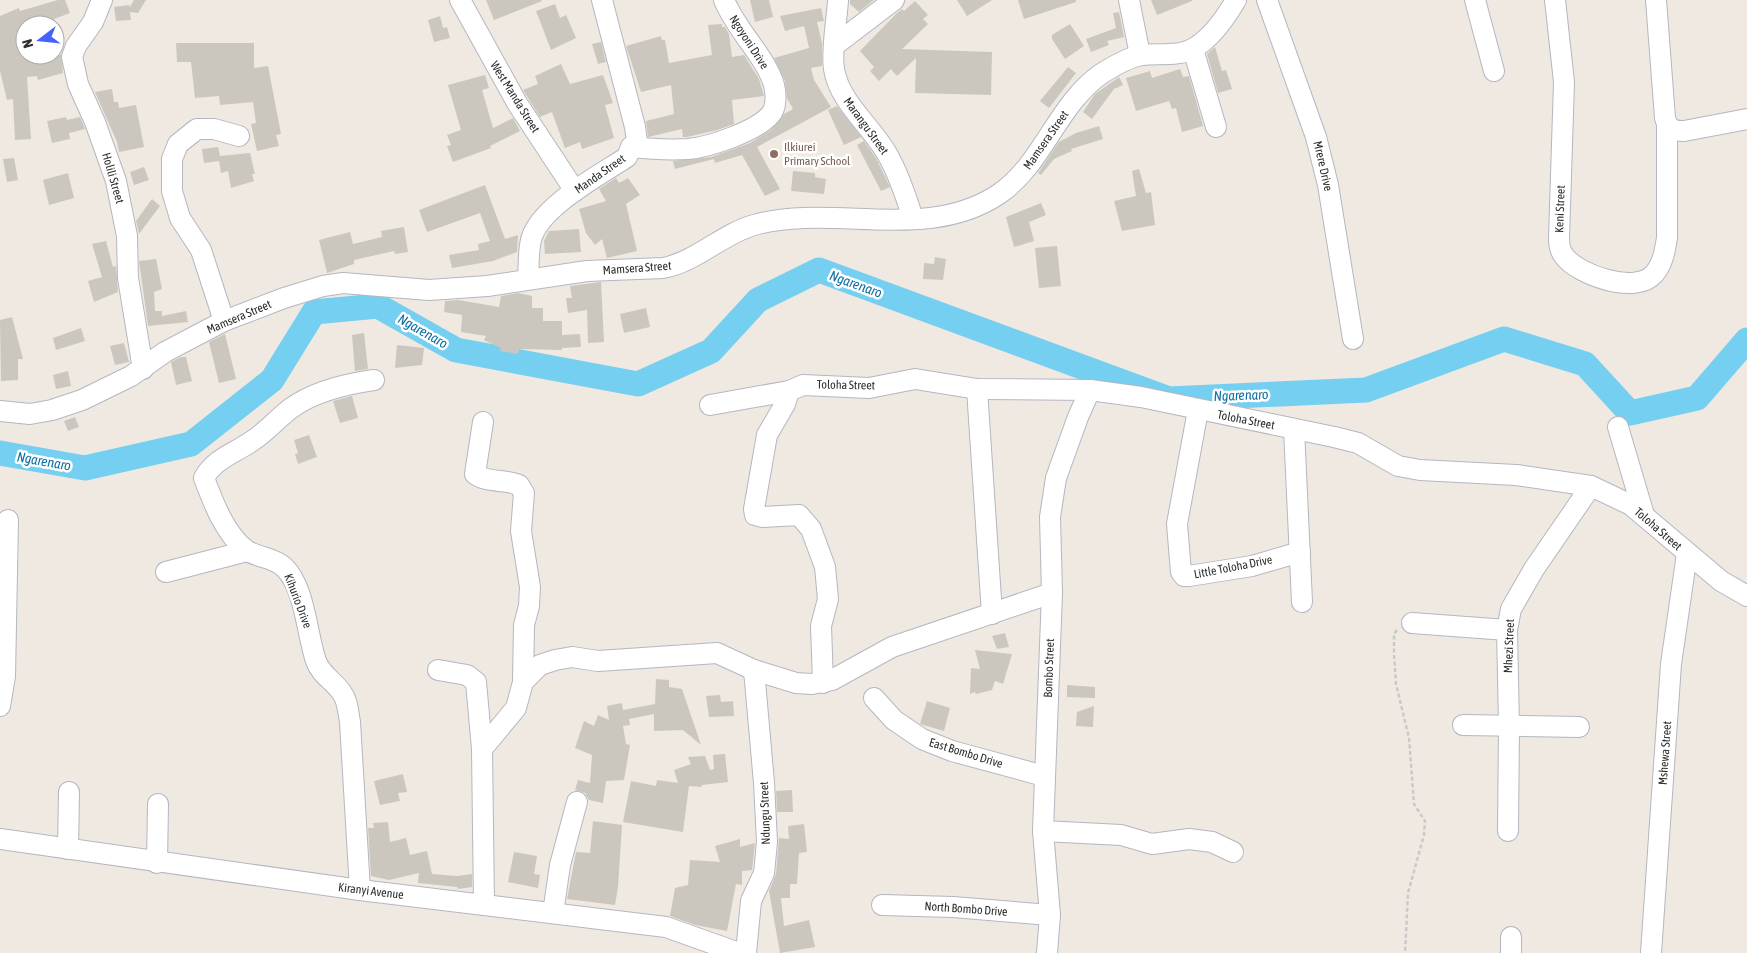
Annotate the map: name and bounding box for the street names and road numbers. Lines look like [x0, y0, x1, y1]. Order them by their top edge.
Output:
street label: Ngoyoni Drive [726, 12, 772, 72]
street label: West Manda Street [487, 59, 543, 136]
street label: Marangu Street [841, 95, 892, 158]
street label: Mamsera Street [1021, 107, 1072, 172]
street label: Mrere Drive [1310, 140, 1336, 192]
street label: Holili Street [99, 151, 127, 206]
street label: Manda Street [572, 151, 628, 197]
street label: Keni Street [1552, 184, 1568, 233]
street label: Mamsera Street [602, 259, 672, 277]
street label: Mamsera Street [205, 297, 274, 337]
street label: Toloha Street [817, 377, 876, 393]
street label: Toloha Street [1216, 408, 1276, 433]
street label: Toloha Street [1631, 505, 1685, 554]
street label: Little Toloha Drive [1193, 553, 1273, 581]
street label: Kihurio Drive [281, 572, 315, 630]
street label: Mhezi Street [1501, 618, 1517, 673]
street label: Bombo Street [1041, 638, 1057, 698]
street label: Mshewa Street [1656, 720, 1674, 785]
street label: East Bombo Drive [927, 735, 1005, 771]
street label: Ndungu Street [757, 781, 773, 845]
street label: Kiranyi Avenue [337, 880, 405, 902]
street label: North Bombo Drive [924, 899, 1008, 919]

